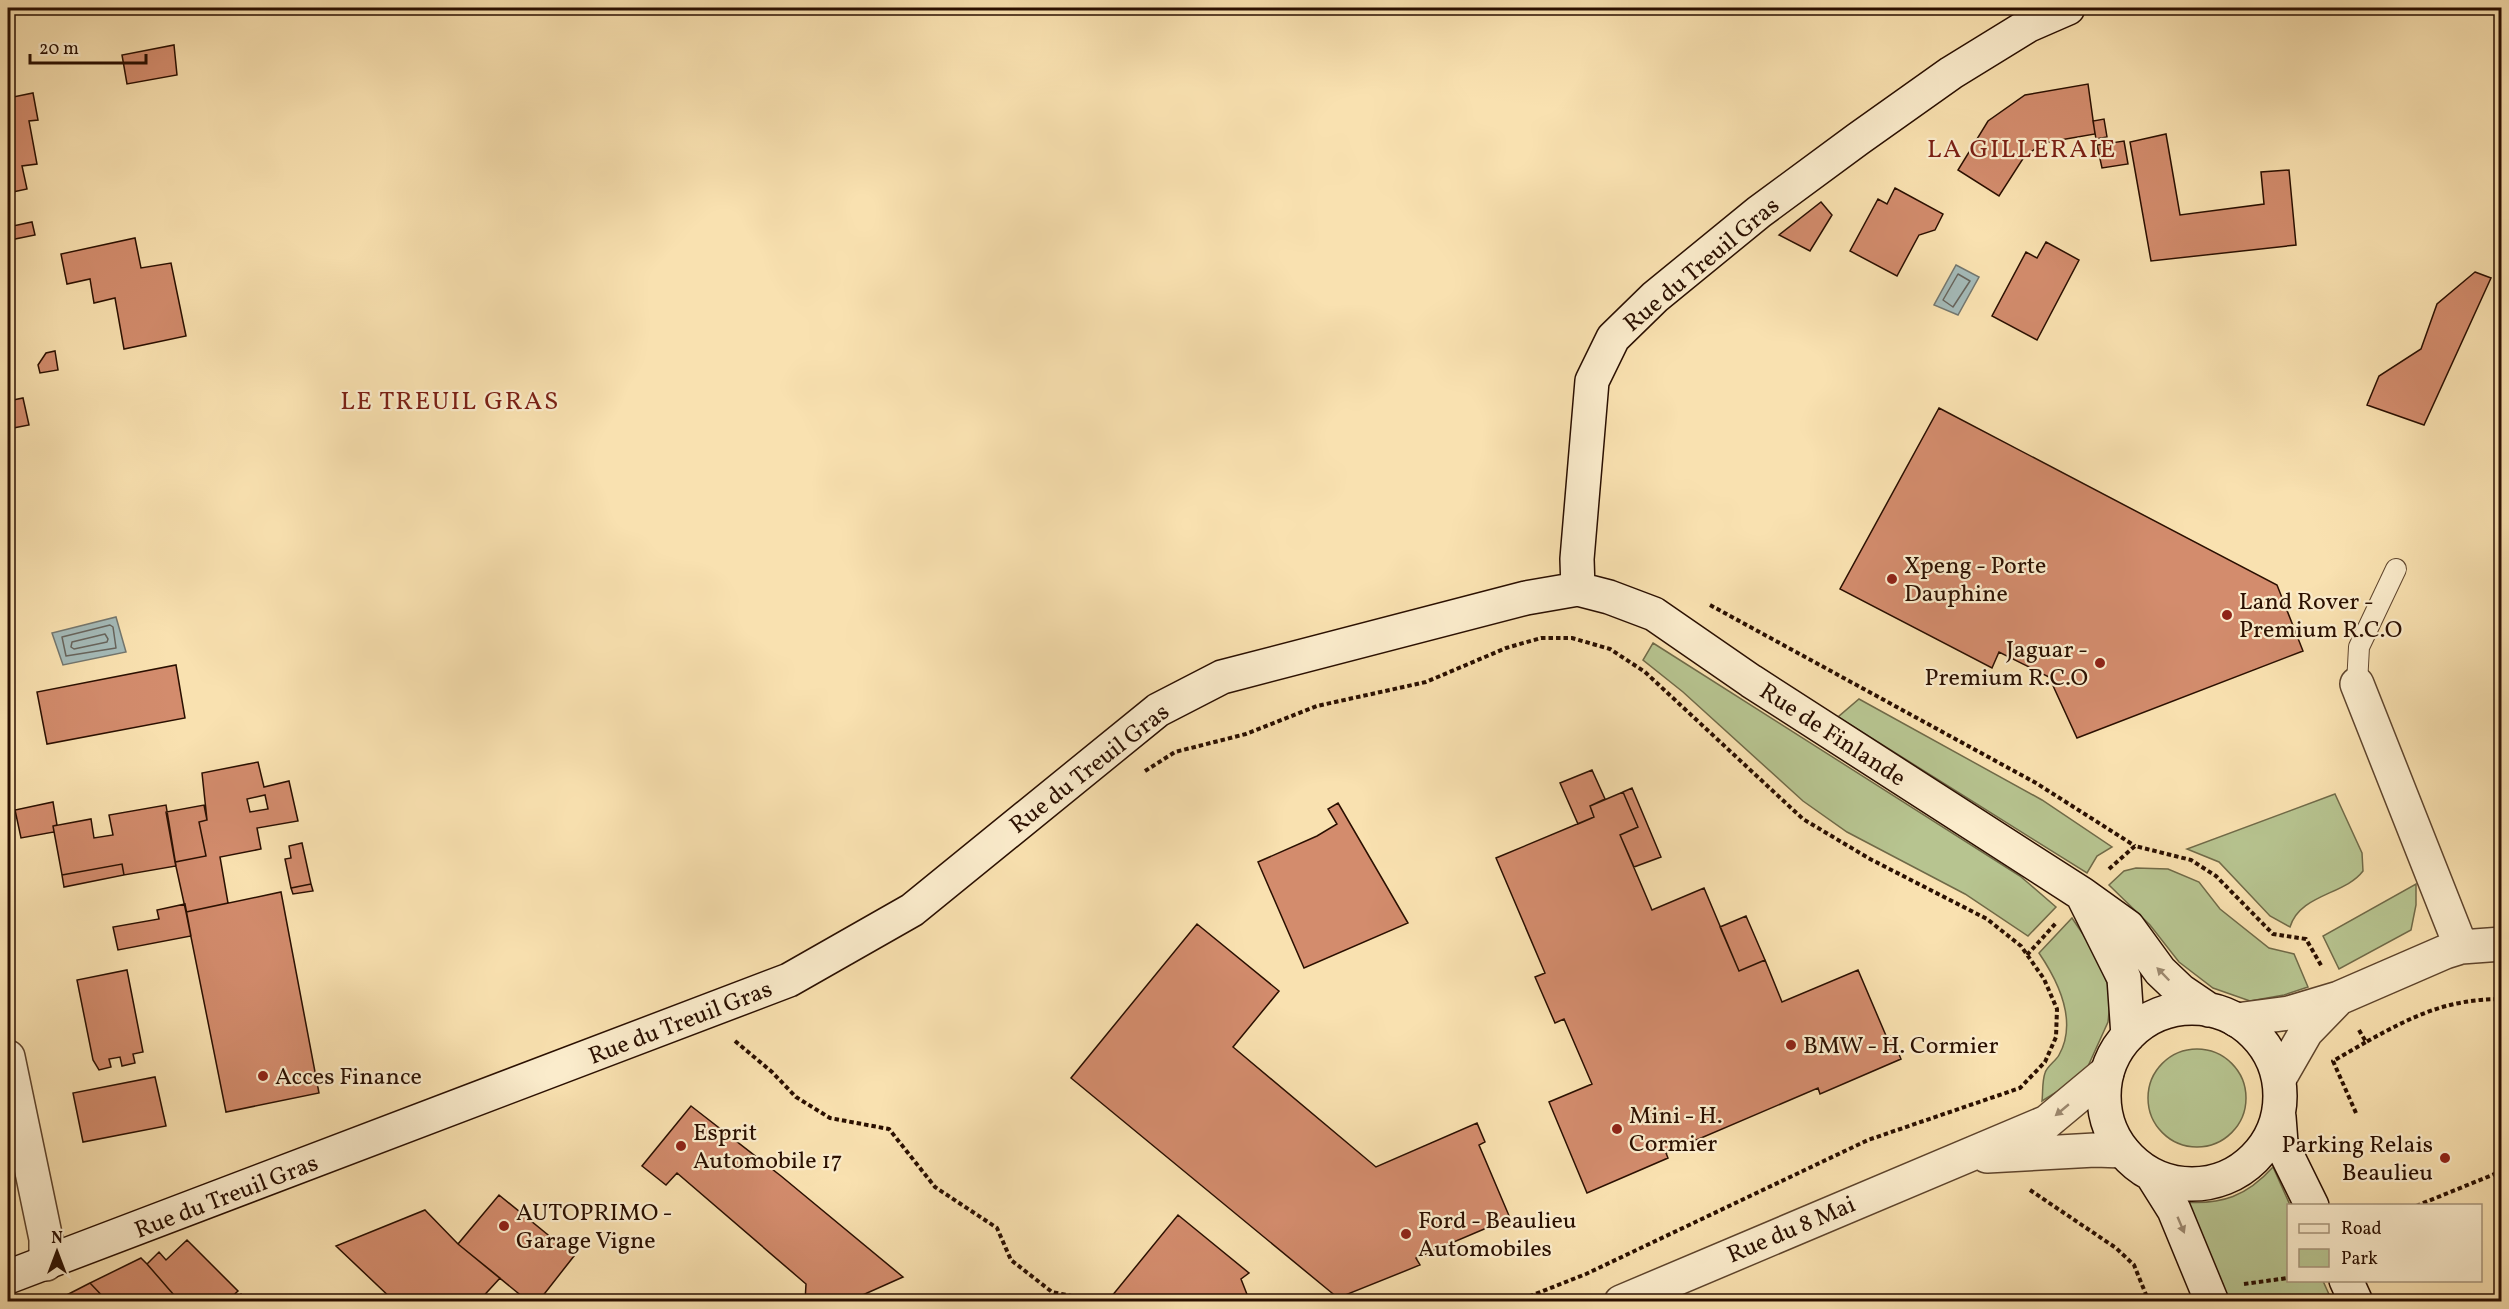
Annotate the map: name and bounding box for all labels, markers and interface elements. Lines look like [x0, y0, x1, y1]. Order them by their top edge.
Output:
scale bar [30, 27, 146, 65]
text: 20 m [39, 37, 79, 62]
district label: LA GILLERAIE [1927, 132, 2117, 168]
street label: Rue du Treuil Gras [1617, 190, 1788, 341]
district label: LE TREUIL GRAS [340, 384, 560, 420]
place label: Xpeng - Porte Dauphine [1904, 550, 2046, 612]
marker: Xpeng - Porte Dauphine [1885, 572, 1899, 586]
place label: Land Rover - Premium R.C.O [2239, 586, 2402, 648]
marker: Land Rover - Premium R.C.O [2220, 608, 2234, 622]
place label: Jaguar - Premium R.C.O [1925, 634, 2088, 696]
marker: Jaguar - Premium R.C.O [2093, 656, 2107, 670]
street label: Rue de Finlande [1752, 676, 1912, 796]
street label: Rue du Treuil Gras [1003, 696, 1177, 843]
one-way arrow [2157, 968, 2171, 982]
street label: Rue du Treuil Gras [584, 973, 778, 1075]
place label: BMW - H. Cormier [1803, 1030, 1998, 1064]
marker: BMW - H. Cormier [1784, 1038, 1798, 1052]
place label: Acces Finance [275, 1061, 422, 1095]
marker: Acces Finance [256, 1069, 270, 1083]
place label: Mini - H. Cormier [1629, 1100, 1723, 1162]
one-way arrow [2054, 1103, 2070, 1116]
place label: Esprit Automobile 17 [693, 1117, 842, 1179]
marker: Mini - H. Cormier [1610, 1122, 1624, 1136]
place label: Parking Relais Beaulieu [2281, 1129, 2433, 1191]
marker: Esprit Automobile 17 [674, 1139, 688, 1153]
street label: Rue du Treuil Gras [130, 1147, 324, 1249]
marker: Parking Relais Beaulieu [2438, 1151, 2452, 1165]
street label: Rue du 8 Mai [1722, 1189, 1861, 1273]
place label: AUTOPRIMO - Garage Vigne [516, 1197, 673, 1259]
legend [2287, 1204, 2482, 1282]
place label: Ford - Beaulieu Automobiles [1418, 1205, 1576, 1267]
one-way arrow [2176, 1217, 2186, 1235]
text: Road [2341, 1217, 2382, 1242]
marker: AUTOPRIMO - Garage Vigne [497, 1219, 511, 1233]
north arrow [27, 1222, 87, 1282]
marker: Ford - Beaulieu Automobiles [1399, 1227, 1413, 1241]
text: N [51, 1228, 63, 1250]
text: Park [2341, 1247, 2378, 1272]

